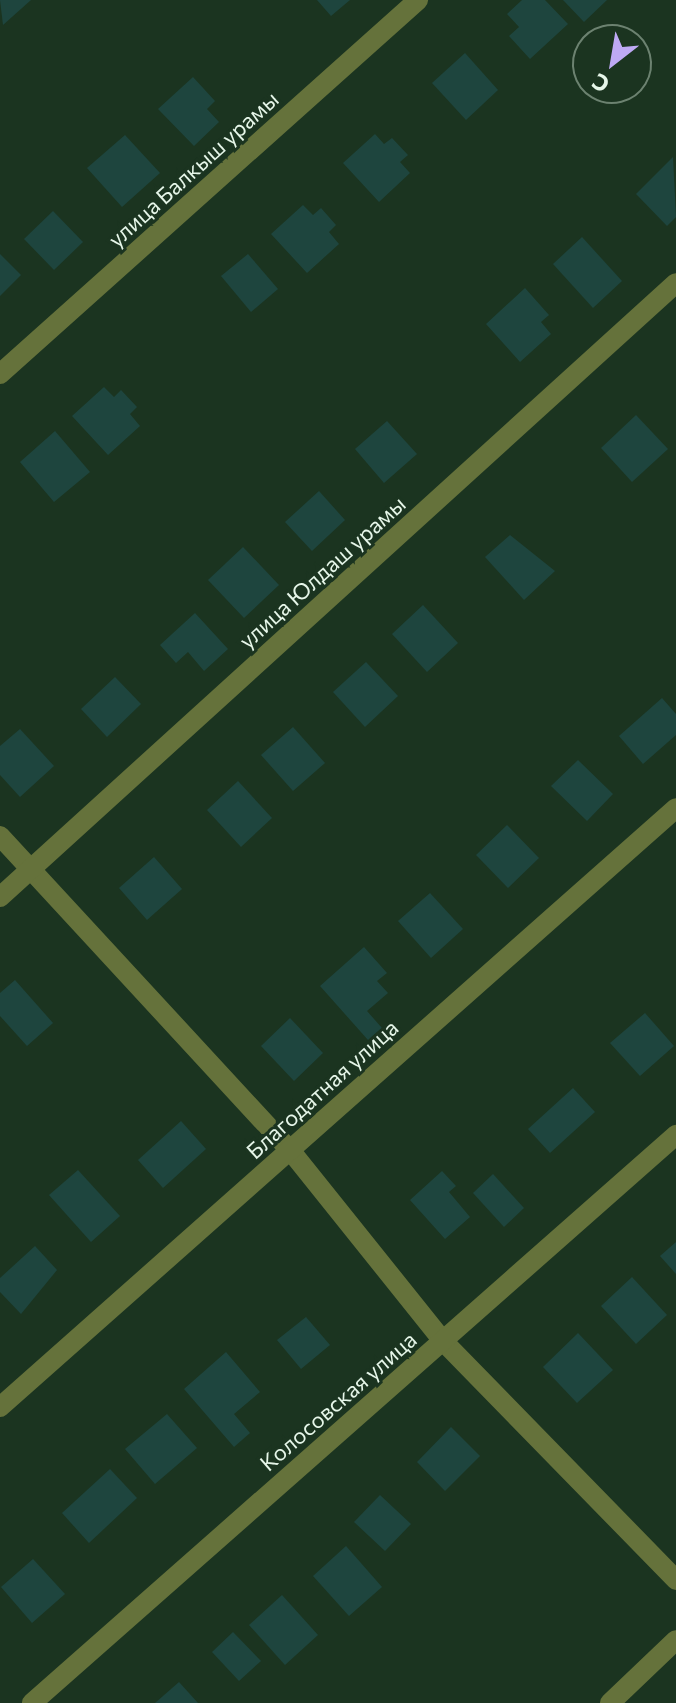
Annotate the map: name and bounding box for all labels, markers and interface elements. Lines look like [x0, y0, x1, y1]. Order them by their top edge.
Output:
north arrow [572, 24, 652, 104]
text: С [587, 68, 614, 99]
street label: улица Балкыш урамы [103, 86, 283, 252]
street label: улица Юлдаш урамы [233, 490, 411, 654]
street label: Благодатная улица [241, 1014, 403, 1164]
street label: Колосовская улица [254, 1326, 422, 1476]

